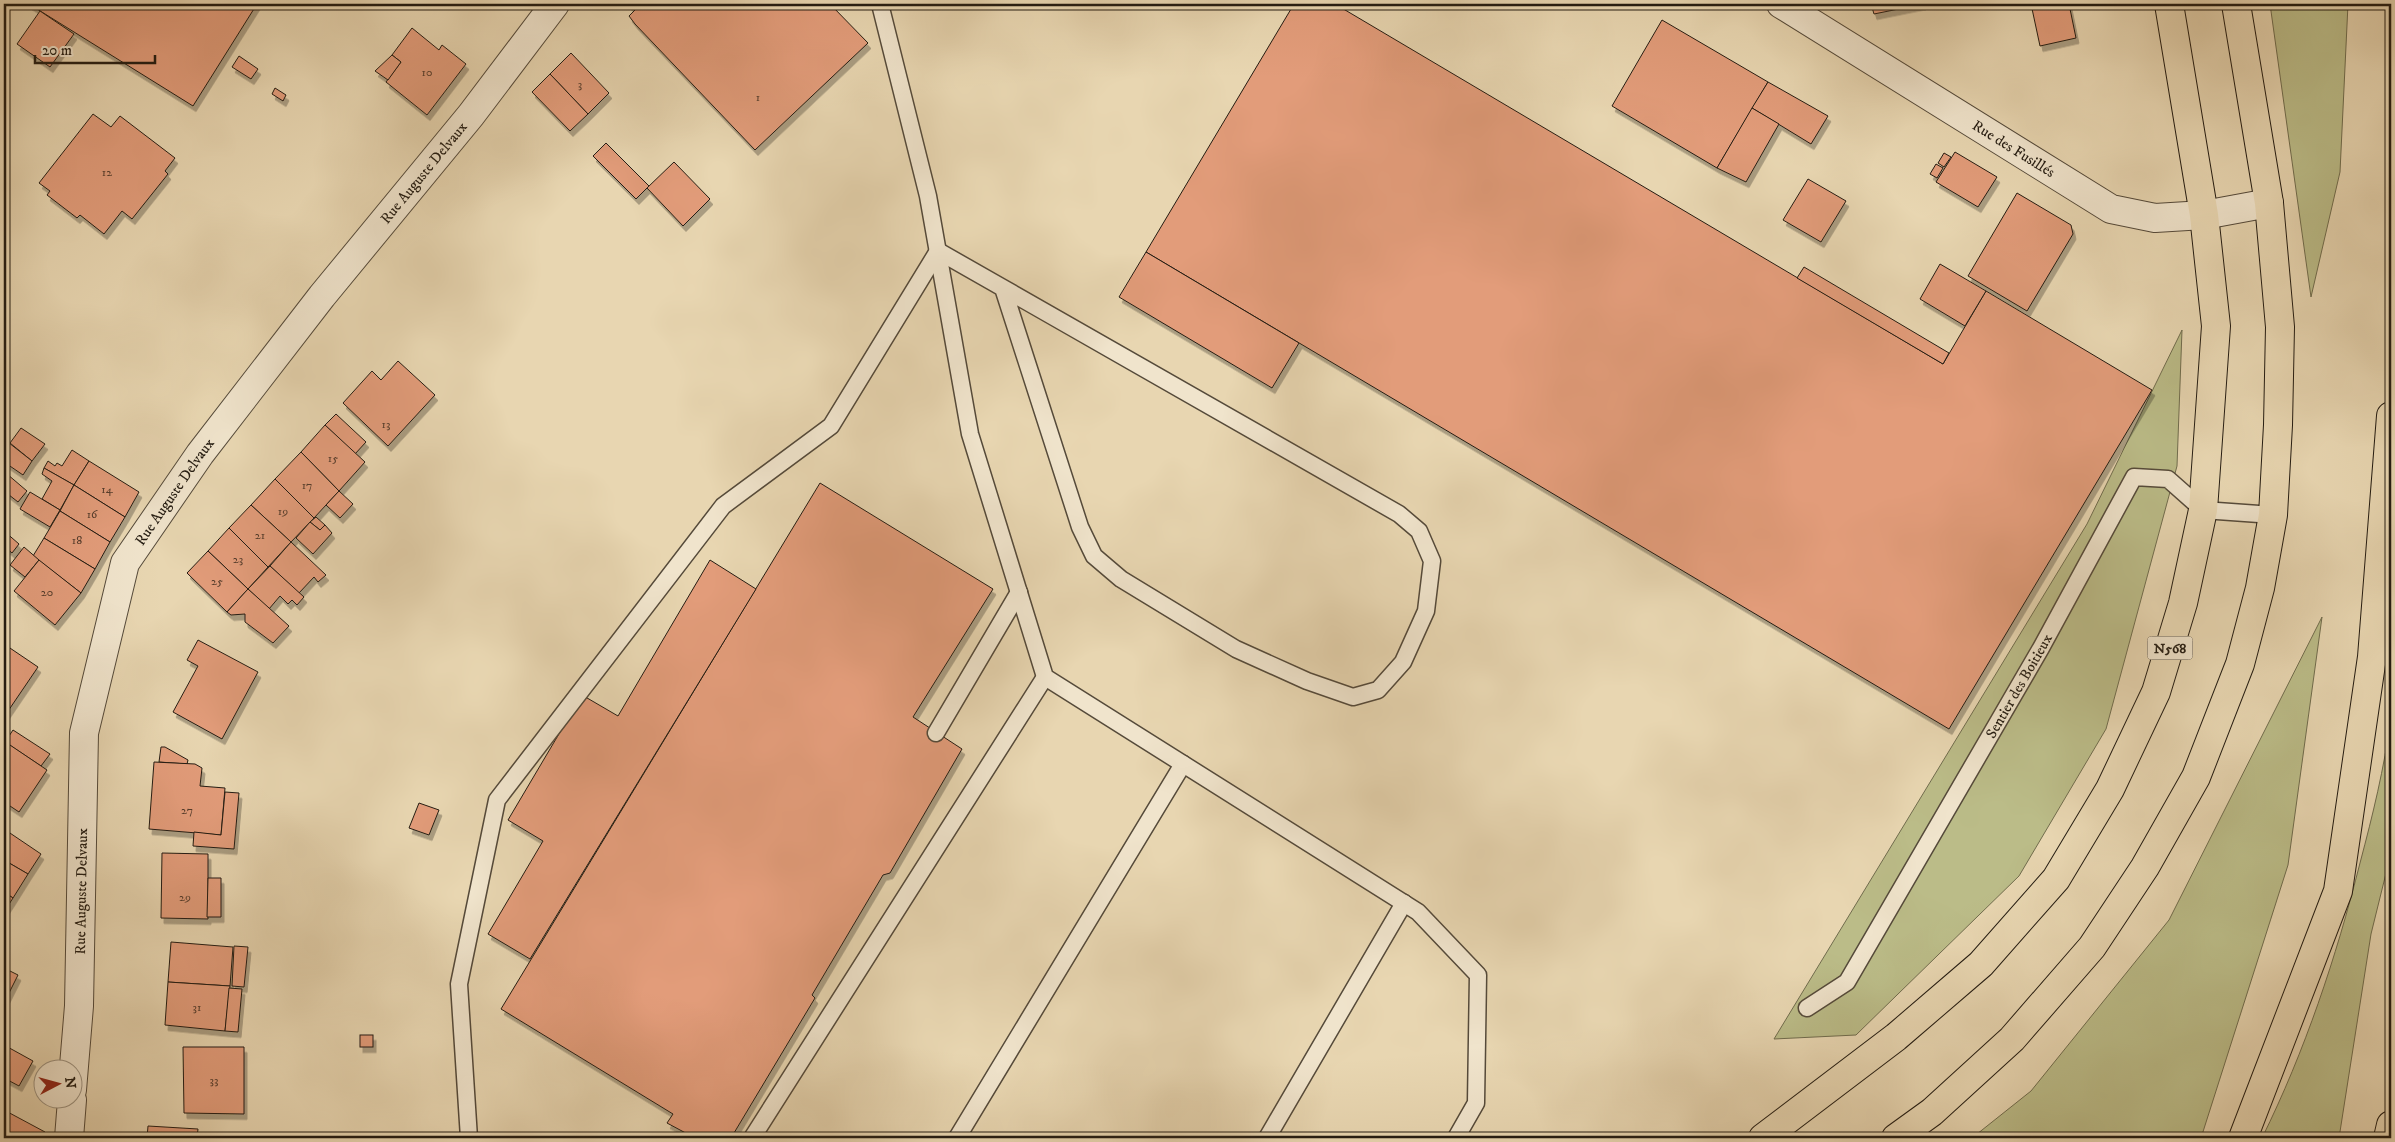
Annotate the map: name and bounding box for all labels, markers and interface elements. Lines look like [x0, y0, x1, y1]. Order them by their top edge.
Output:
scale bar [35, 32, 155, 64]
text: 20 m [42, 41, 72, 60]
house number: 10 [422, 65, 432, 80]
house number: 3 [578, 77, 582, 92]
house number: 1 [756, 90, 760, 105]
street label: Rue des Fusillés [1969, 116, 2058, 182]
street label: Rue Auguste Delvaux [376, 117, 472, 228]
house number: 12 [102, 165, 112, 180]
house number: 13 [382, 417, 390, 432]
street label: Rue Auguste Delvaux [131, 434, 219, 549]
house number: 15 [328, 451, 338, 466]
house number: 17 [302, 478, 312, 493]
house number: 14 [101, 482, 114, 497]
house number: 19 [278, 504, 288, 519]
house number: 16 [87, 507, 98, 522]
house number: 21 [255, 528, 265, 543]
house number: 18 [72, 533, 82, 548]
house number: 23 [233, 552, 243, 567]
house number: 25 [211, 574, 223, 589]
house number: 20 [41, 585, 53, 600]
street label: Sentier des Boitieux [1982, 630, 2057, 742]
road number: N568 [2148, 636, 2192, 660]
house number: 27 [181, 803, 193, 818]
street label: Rue Auguste Delvaux [71, 827, 92, 955]
house number: 29 [179, 890, 191, 905]
house number: 31 [193, 1000, 201, 1015]
north arrow [32, 1060, 82, 1110]
house number: 33 [210, 1073, 218, 1088]
text: N [60, 1076, 80, 1090]

